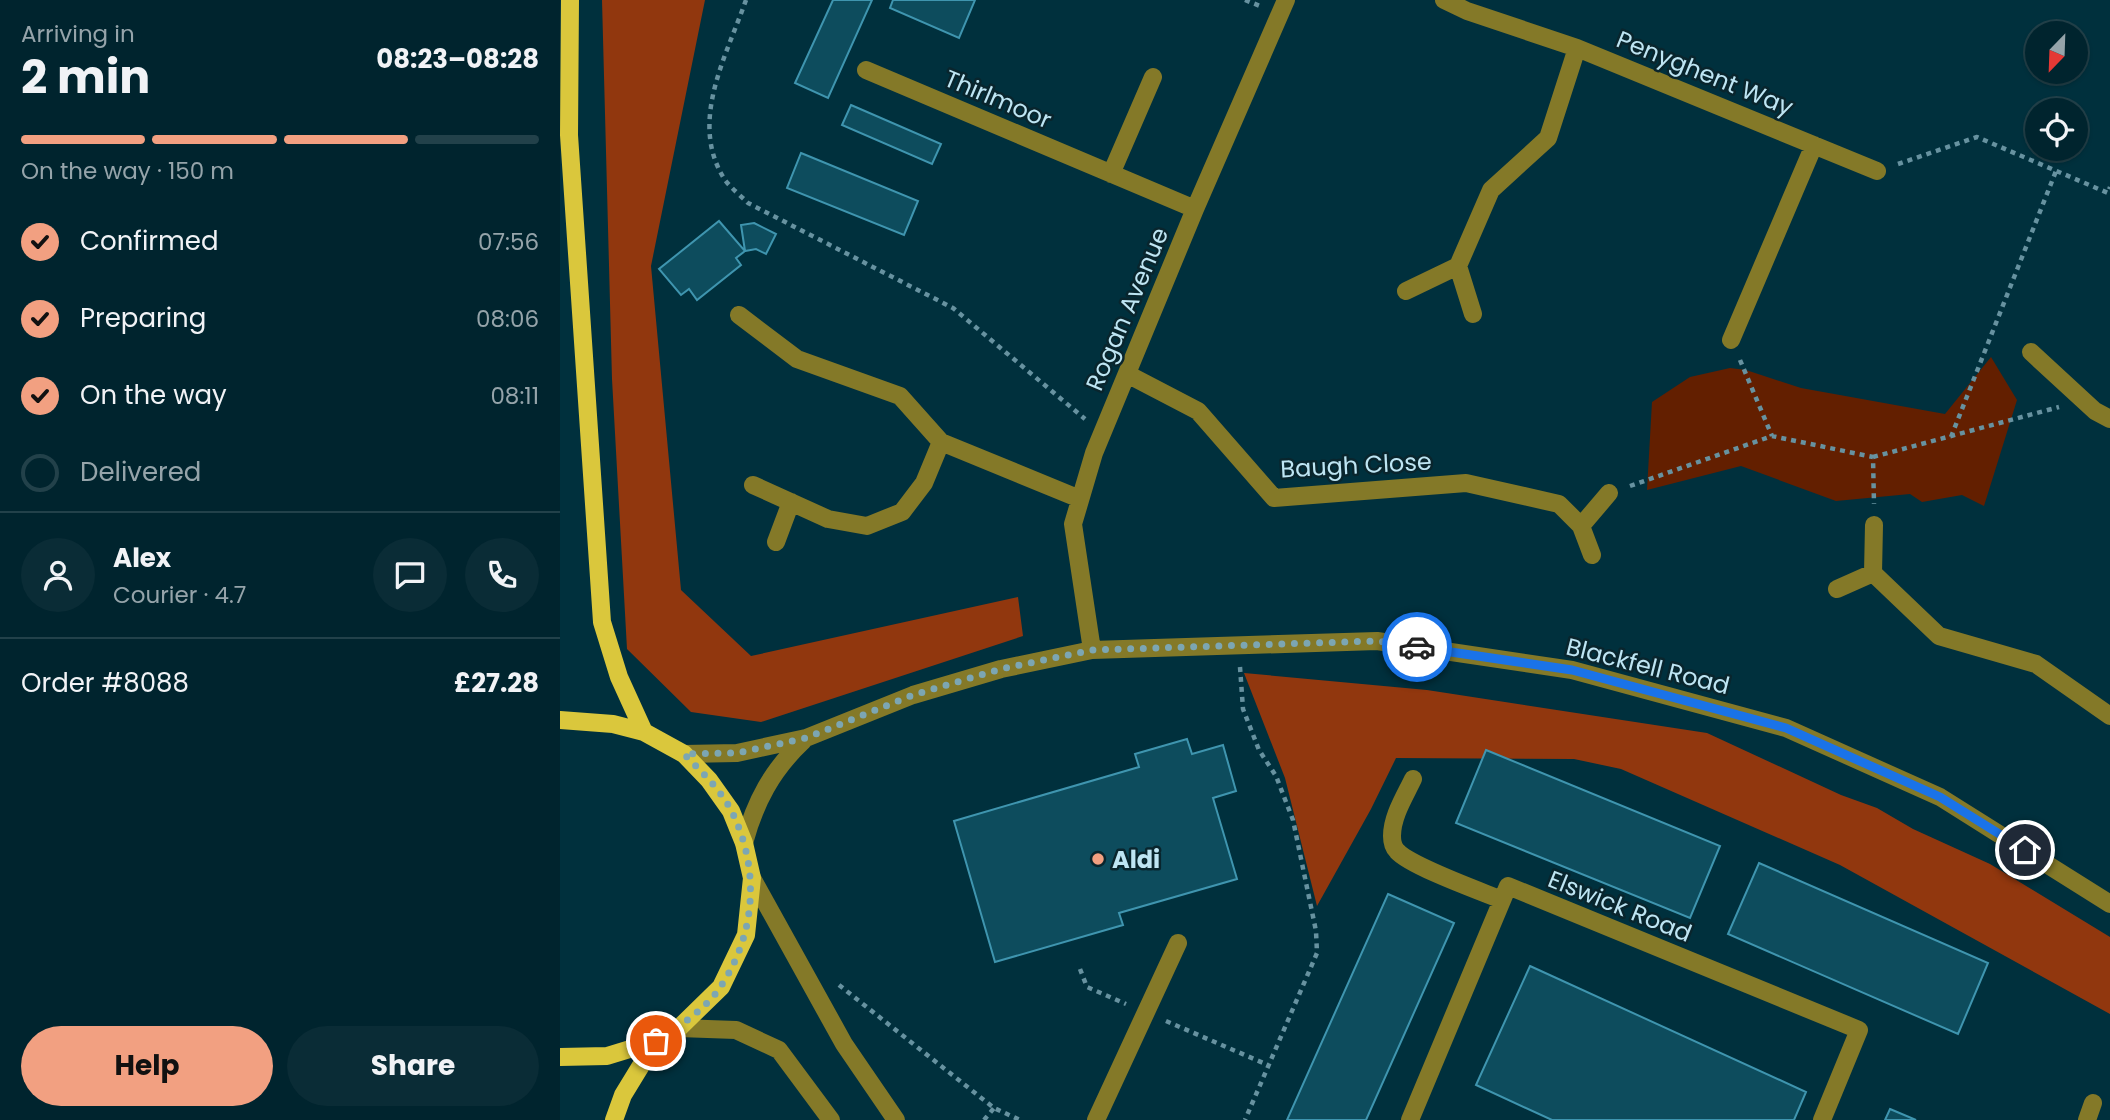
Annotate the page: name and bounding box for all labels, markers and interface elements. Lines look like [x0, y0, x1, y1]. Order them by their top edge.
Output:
text: Arriving in [21, 18, 135, 50]
north arrow [2025, 21, 2088, 84]
map controls [2025, 21, 2088, 161]
street label: Penyghent Way [1612, 23, 1799, 124]
text: 08:23–08:28 [376, 41, 539, 77]
text: 2 min [21, 45, 150, 109]
street label: Thirlmoor [939, 62, 1057, 136]
button: locate [2025, 98, 2088, 161]
text: On the way · 150 m [21, 155, 234, 187]
street label: Rogan Avenue [1078, 222, 1176, 396]
icon: check [21, 223, 59, 261]
text: Confirmed [80, 223, 218, 259]
text: 07:56 [478, 226, 539, 258]
icon: check [21, 300, 59, 338]
text: Preparing [80, 300, 206, 336]
text: 08:06 [476, 303, 539, 335]
icon: check [21, 377, 59, 415]
text: On the way [80, 377, 227, 413]
text: 08:11 [490, 380, 539, 412]
street label: Baugh Close [1279, 445, 1433, 485]
text: Delivered [80, 454, 201, 490]
button: person [21, 538, 95, 612]
button: chat [373, 538, 447, 612]
button: phone [465, 538, 539, 612]
text: Alex [113, 540, 171, 576]
text: Courier · 4.7 [113, 579, 246, 611]
courier [1382, 612, 1452, 682]
icon: car [1398, 628, 1436, 666]
street label: Blackfell Road [1563, 630, 1733, 702]
text: Order #8088 [21, 665, 189, 701]
text: £27.28 [454, 665, 539, 701]
pin [1995, 820, 2055, 880]
icon: home [2006, 831, 2044, 869]
place label: Aldi [1112, 843, 1160, 876]
marker: Aldi [1090, 851, 1106, 867]
street label: Elswick Road [1543, 862, 1697, 950]
pin [626, 1011, 686, 1071]
icon: bag [637, 1022, 675, 1060]
button: Help [21, 1026, 273, 1106]
button: Share [287, 1026, 539, 1106]

